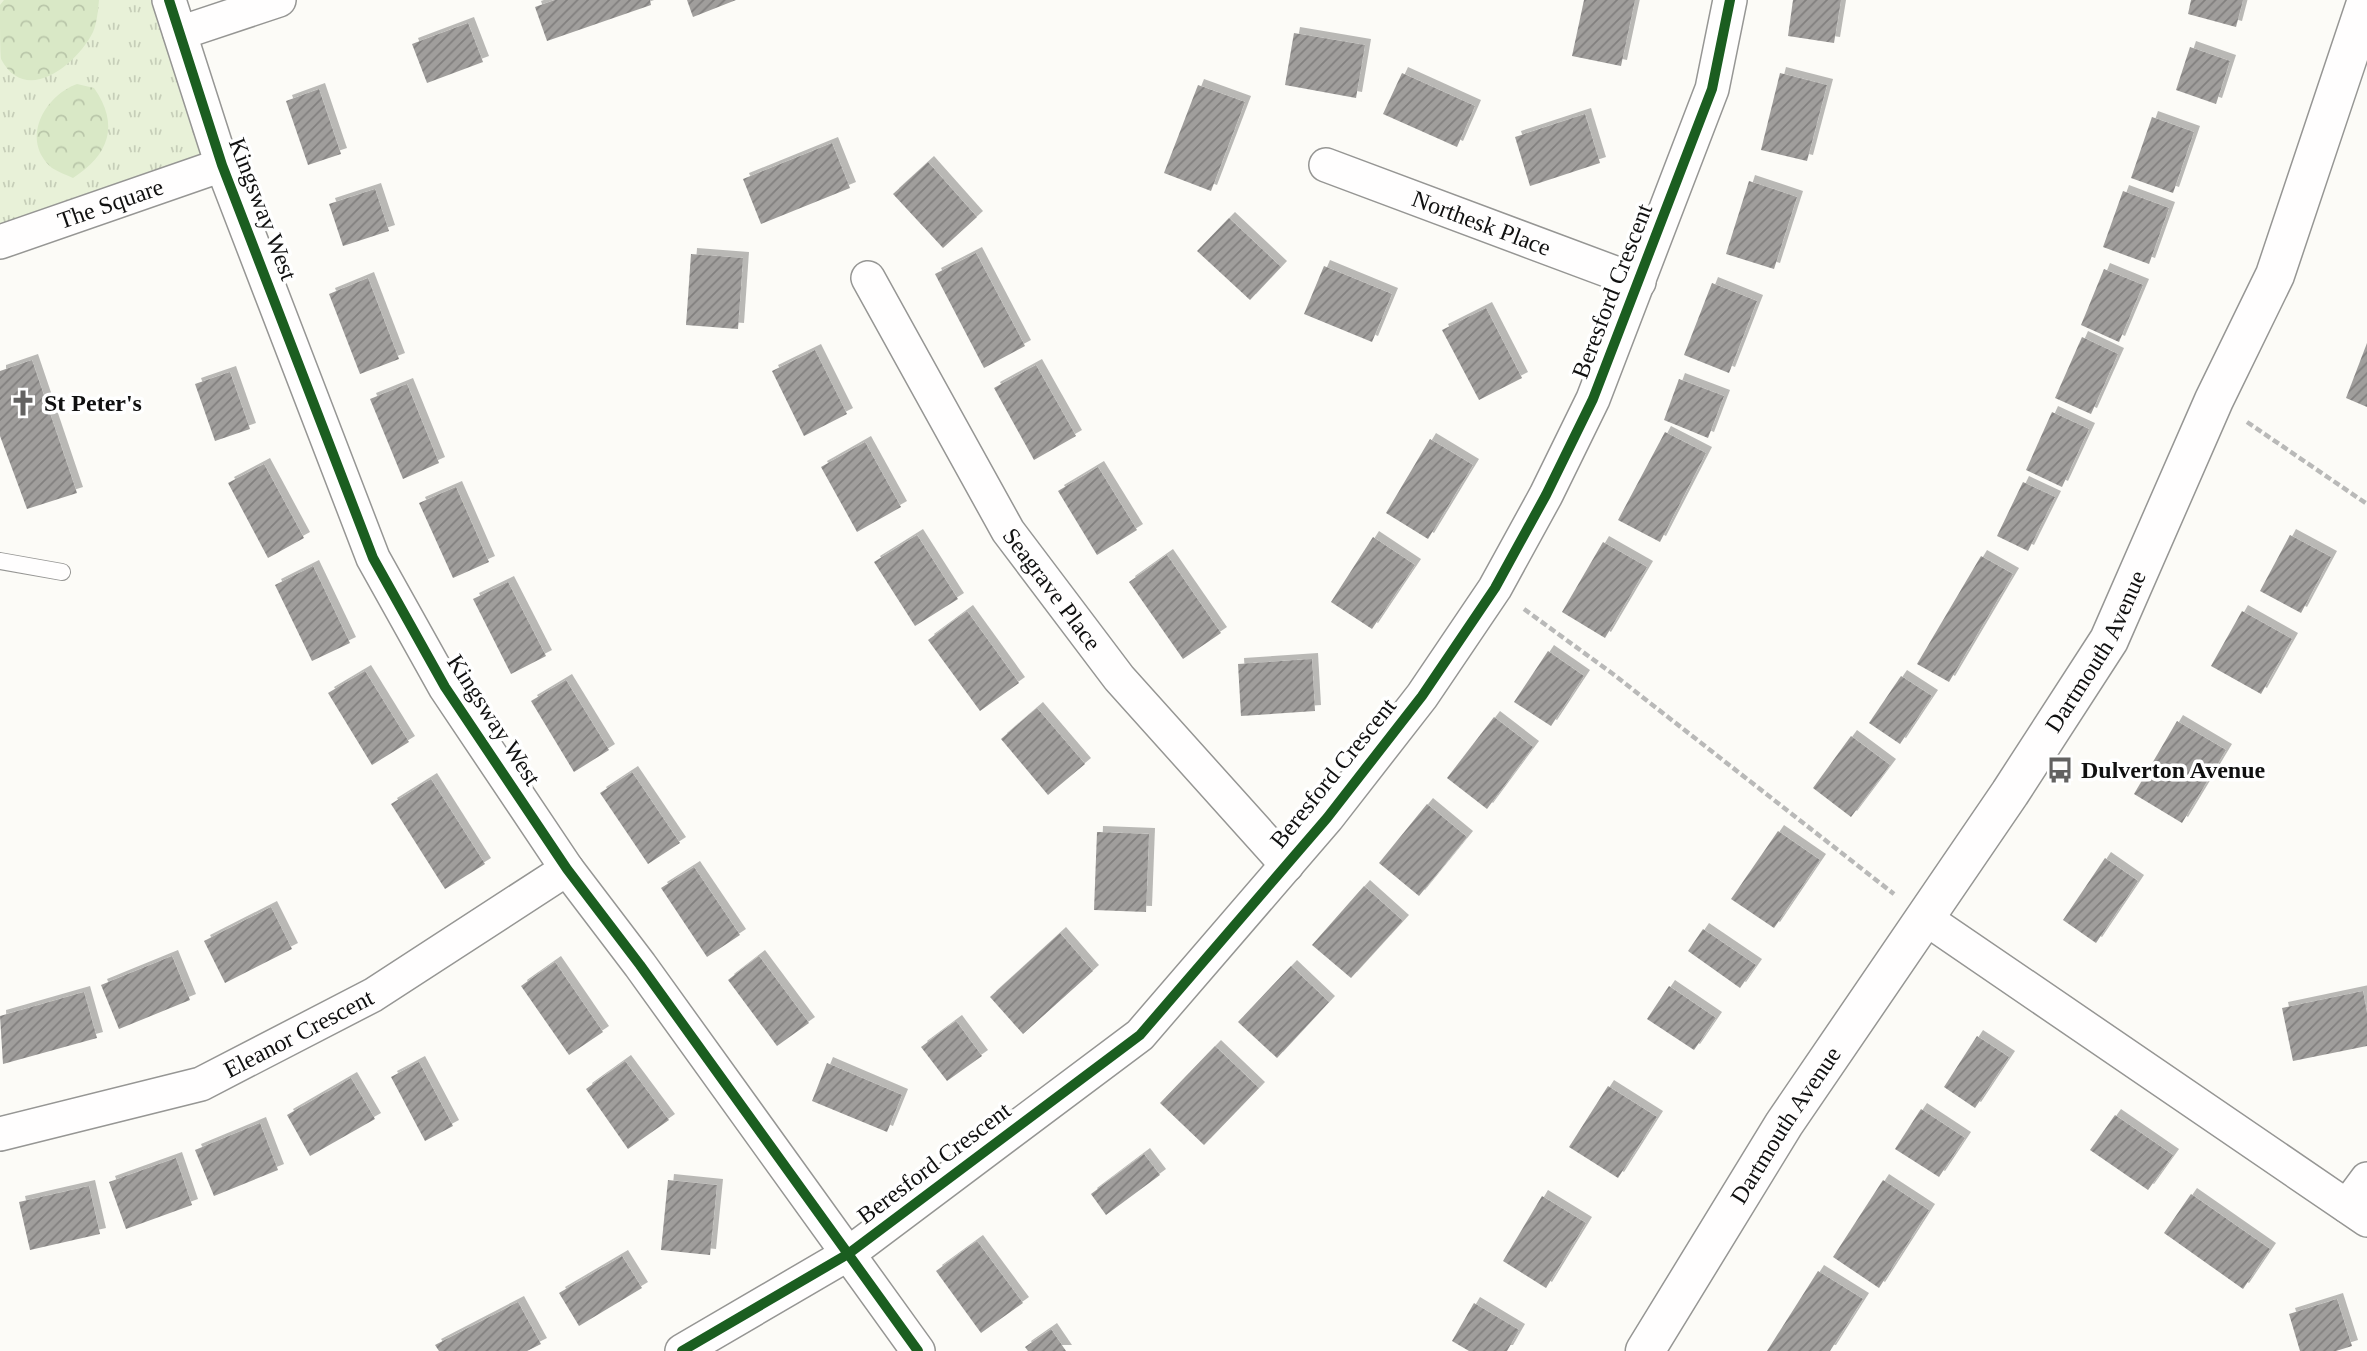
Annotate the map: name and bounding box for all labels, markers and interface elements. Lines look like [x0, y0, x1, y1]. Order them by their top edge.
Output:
street label: Kingsway West [224, 134, 302, 284]
street label: The Square [54, 173, 167, 234]
street label: Northesk Place [1409, 185, 1554, 261]
street label: Beresford Crescent [1567, 200, 1657, 382]
church icon: St Peter's [8, 388, 38, 418]
place label: St Peter's [44, 390, 142, 416]
street label: Seagrave Place [998, 523, 1106, 655]
street label: Dartmouth Avenue [2040, 566, 2151, 737]
street label: Kingsway West [442, 650, 546, 790]
street label: Beresford Crescent [1265, 693, 1401, 853]
bus stop icon: Dulverton Avenue [2045, 755, 2075, 785]
place label: Dulverton Avenue [2081, 757, 2266, 783]
street label: Eleanor Crescent [219, 984, 378, 1083]
street label: Dartmouth Avenue [1725, 1042, 1846, 1208]
street label: Beresford Crescent [852, 1097, 1016, 1229]

